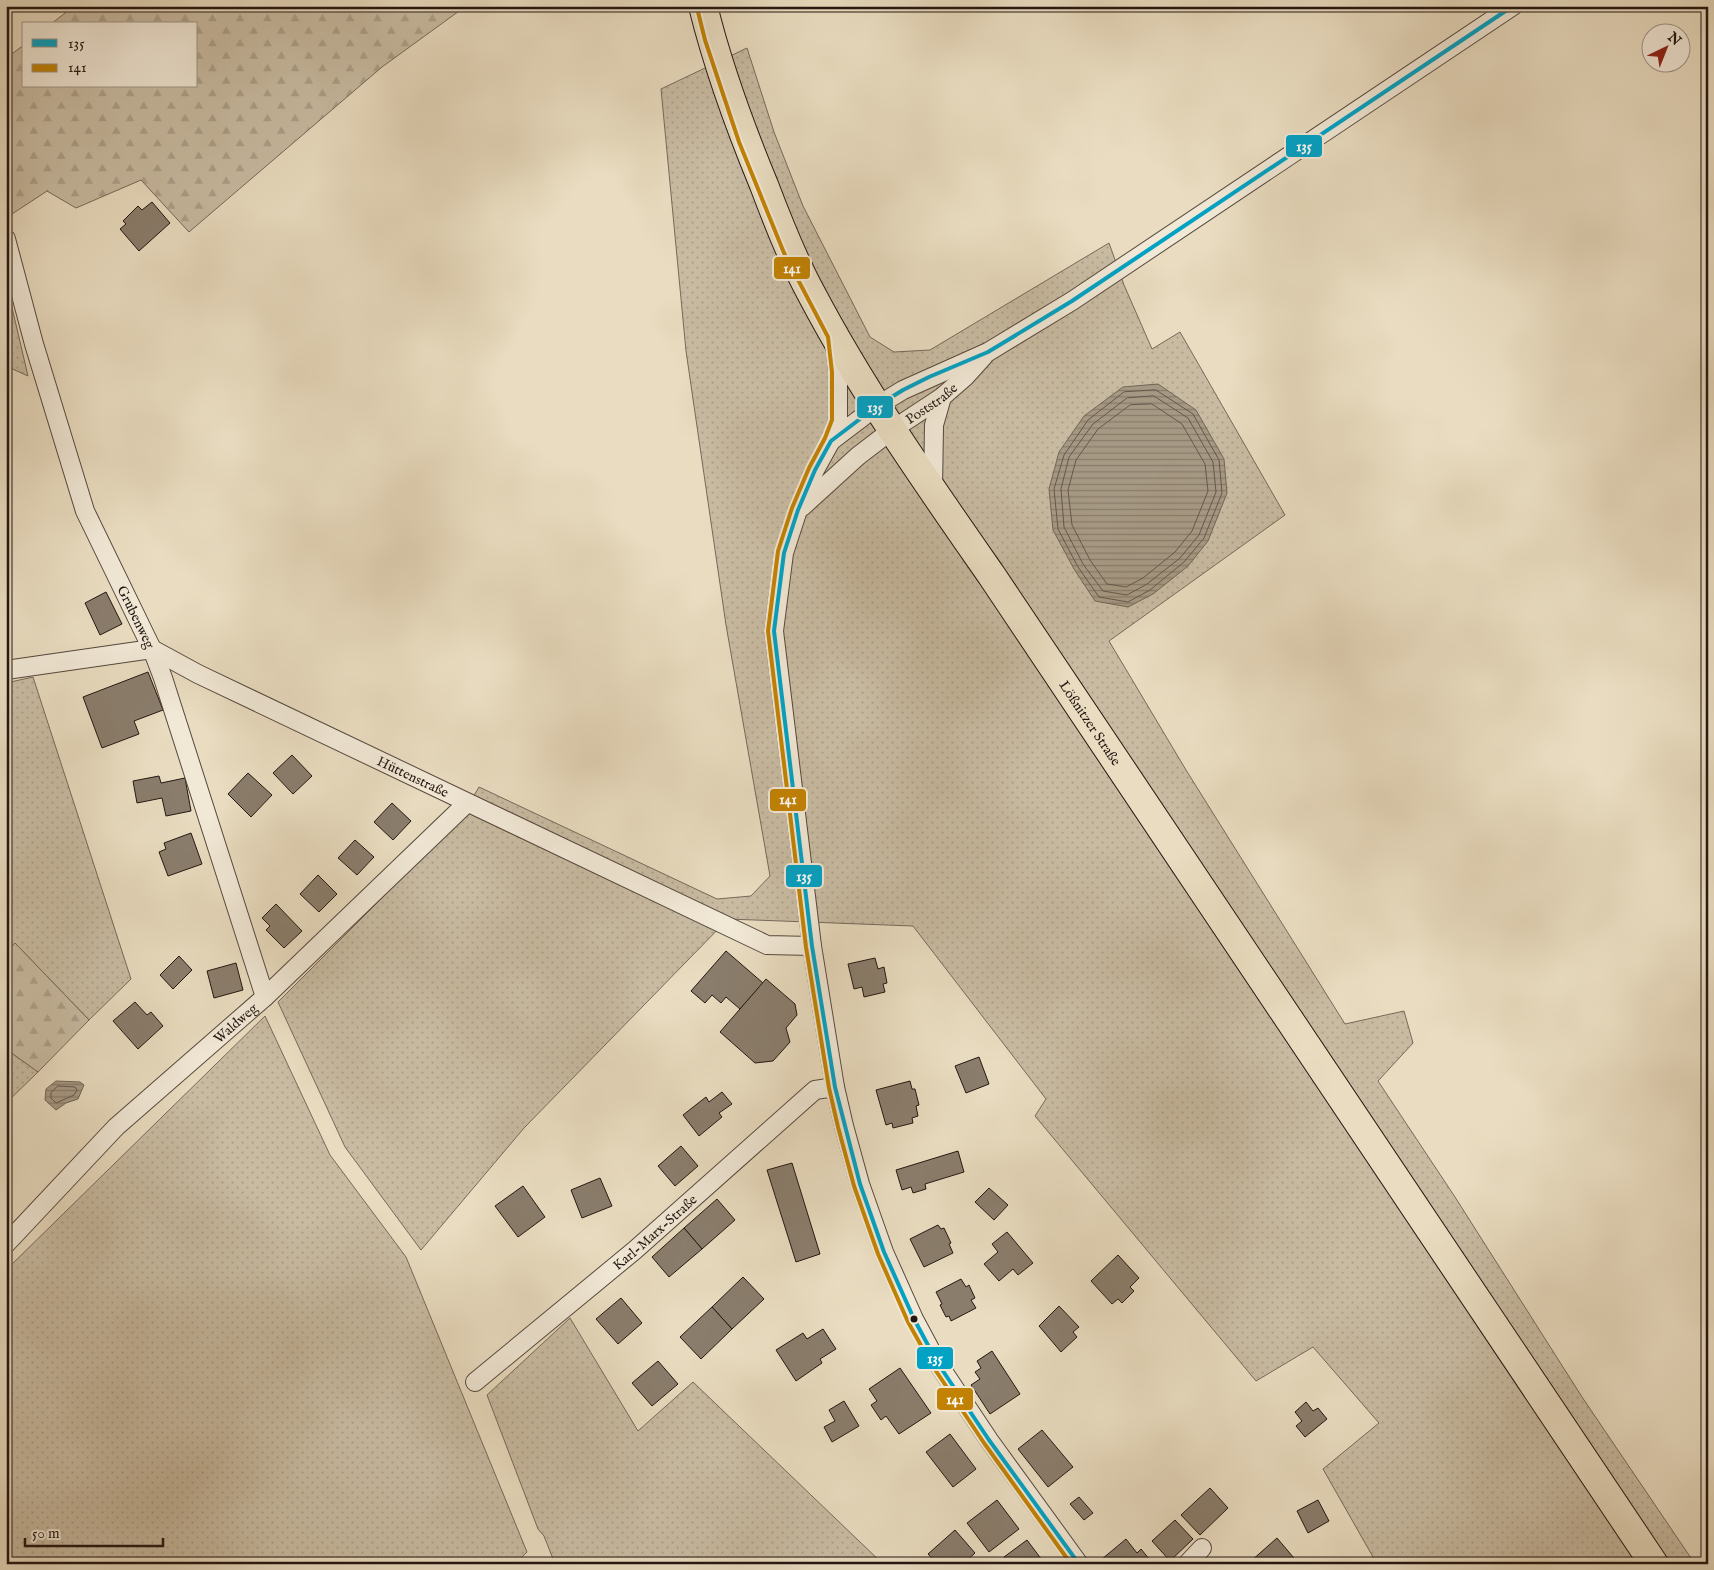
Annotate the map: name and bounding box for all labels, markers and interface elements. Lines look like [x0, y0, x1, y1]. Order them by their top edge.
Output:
legend [22, 22, 198, 88]
north arrow [1642, 22, 1692, 72]
text: N [1663, 28, 1685, 50]
text: 135 [68, 34, 85, 53]
text: 141 [68, 58, 87, 77]
line badge: 135 [1285, 134, 1323, 158]
text: 135 [1296, 138, 1312, 156]
line badge: 141 [773, 256, 811, 280]
text: 141 [783, 260, 801, 278]
street label: Poststraße [902, 379, 962, 429]
line badge: 135 [856, 395, 894, 419]
text: 135 [867, 399, 883, 417]
street label: Grubenweg [113, 583, 159, 652]
street label: Lößnitzer Straße [1055, 677, 1125, 770]
street label: Hüttenstraße [374, 753, 452, 802]
line badge: 141 [769, 788, 807, 812]
text: 141 [779, 791, 797, 809]
line badge: 135 [785, 864, 823, 888]
text: 135 [796, 868, 812, 886]
street label: Waldweg [210, 999, 262, 1048]
street label: Karl-Marx-Straße [609, 1191, 702, 1275]
unlabelled marker [909, 1314, 919, 1324]
line badge: 135 [916, 1346, 954, 1370]
text: 135 [927, 1350, 943, 1368]
line badge: 141 [936, 1387, 974, 1411]
text: 141 [946, 1391, 964, 1409]
scale bar [25, 1515, 162, 1547]
text: 50 m [32, 1524, 60, 1543]

